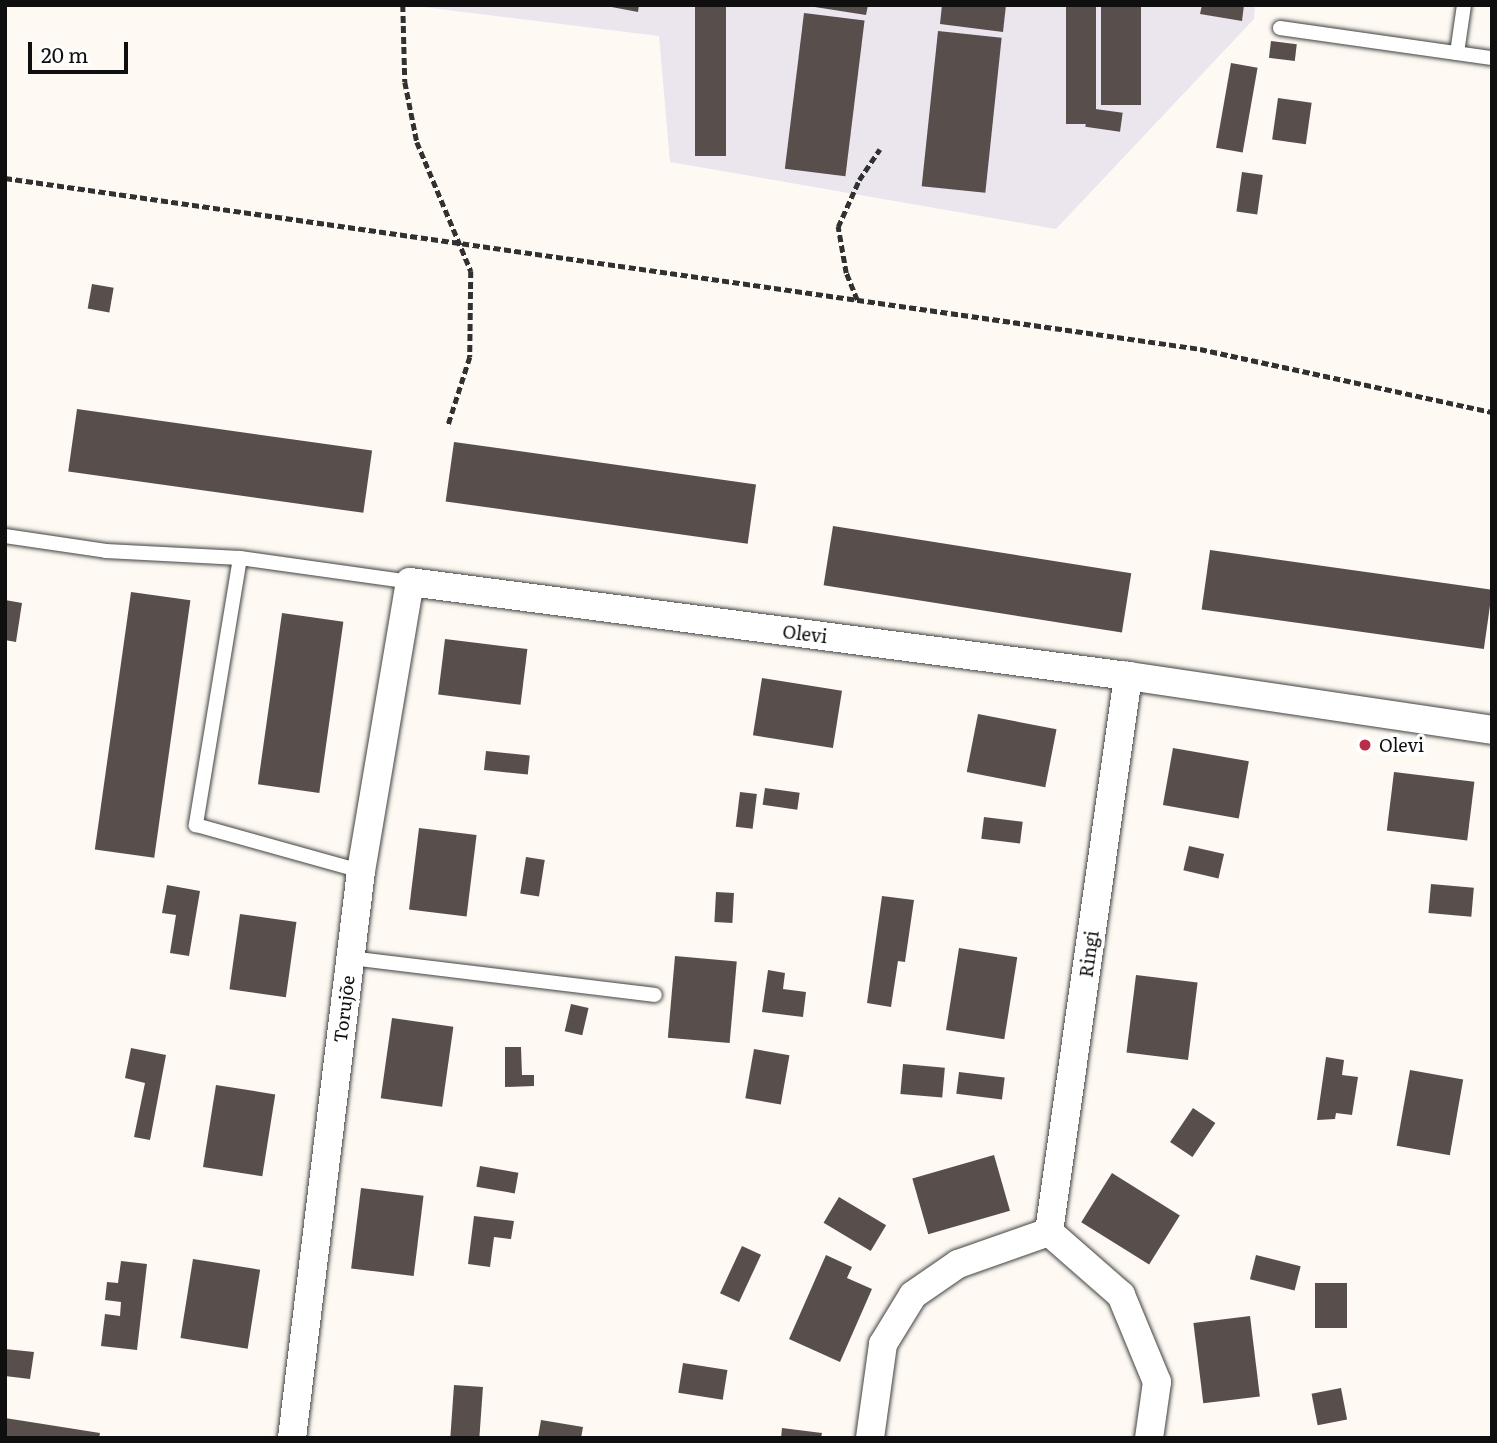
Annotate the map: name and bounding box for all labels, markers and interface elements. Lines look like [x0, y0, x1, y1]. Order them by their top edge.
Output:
scale bar [32, 28, 131, 72]
text: 20 m [41, 38, 88, 69]
street label: Olevi [781, 621, 829, 647]
place label: Olevi [1379, 734, 1424, 756]
marker: Olevi [1357, 737, 1373, 753]
street label: Ringi [1075, 929, 1103, 979]
street label: Torujõe [329, 974, 359, 1044]

